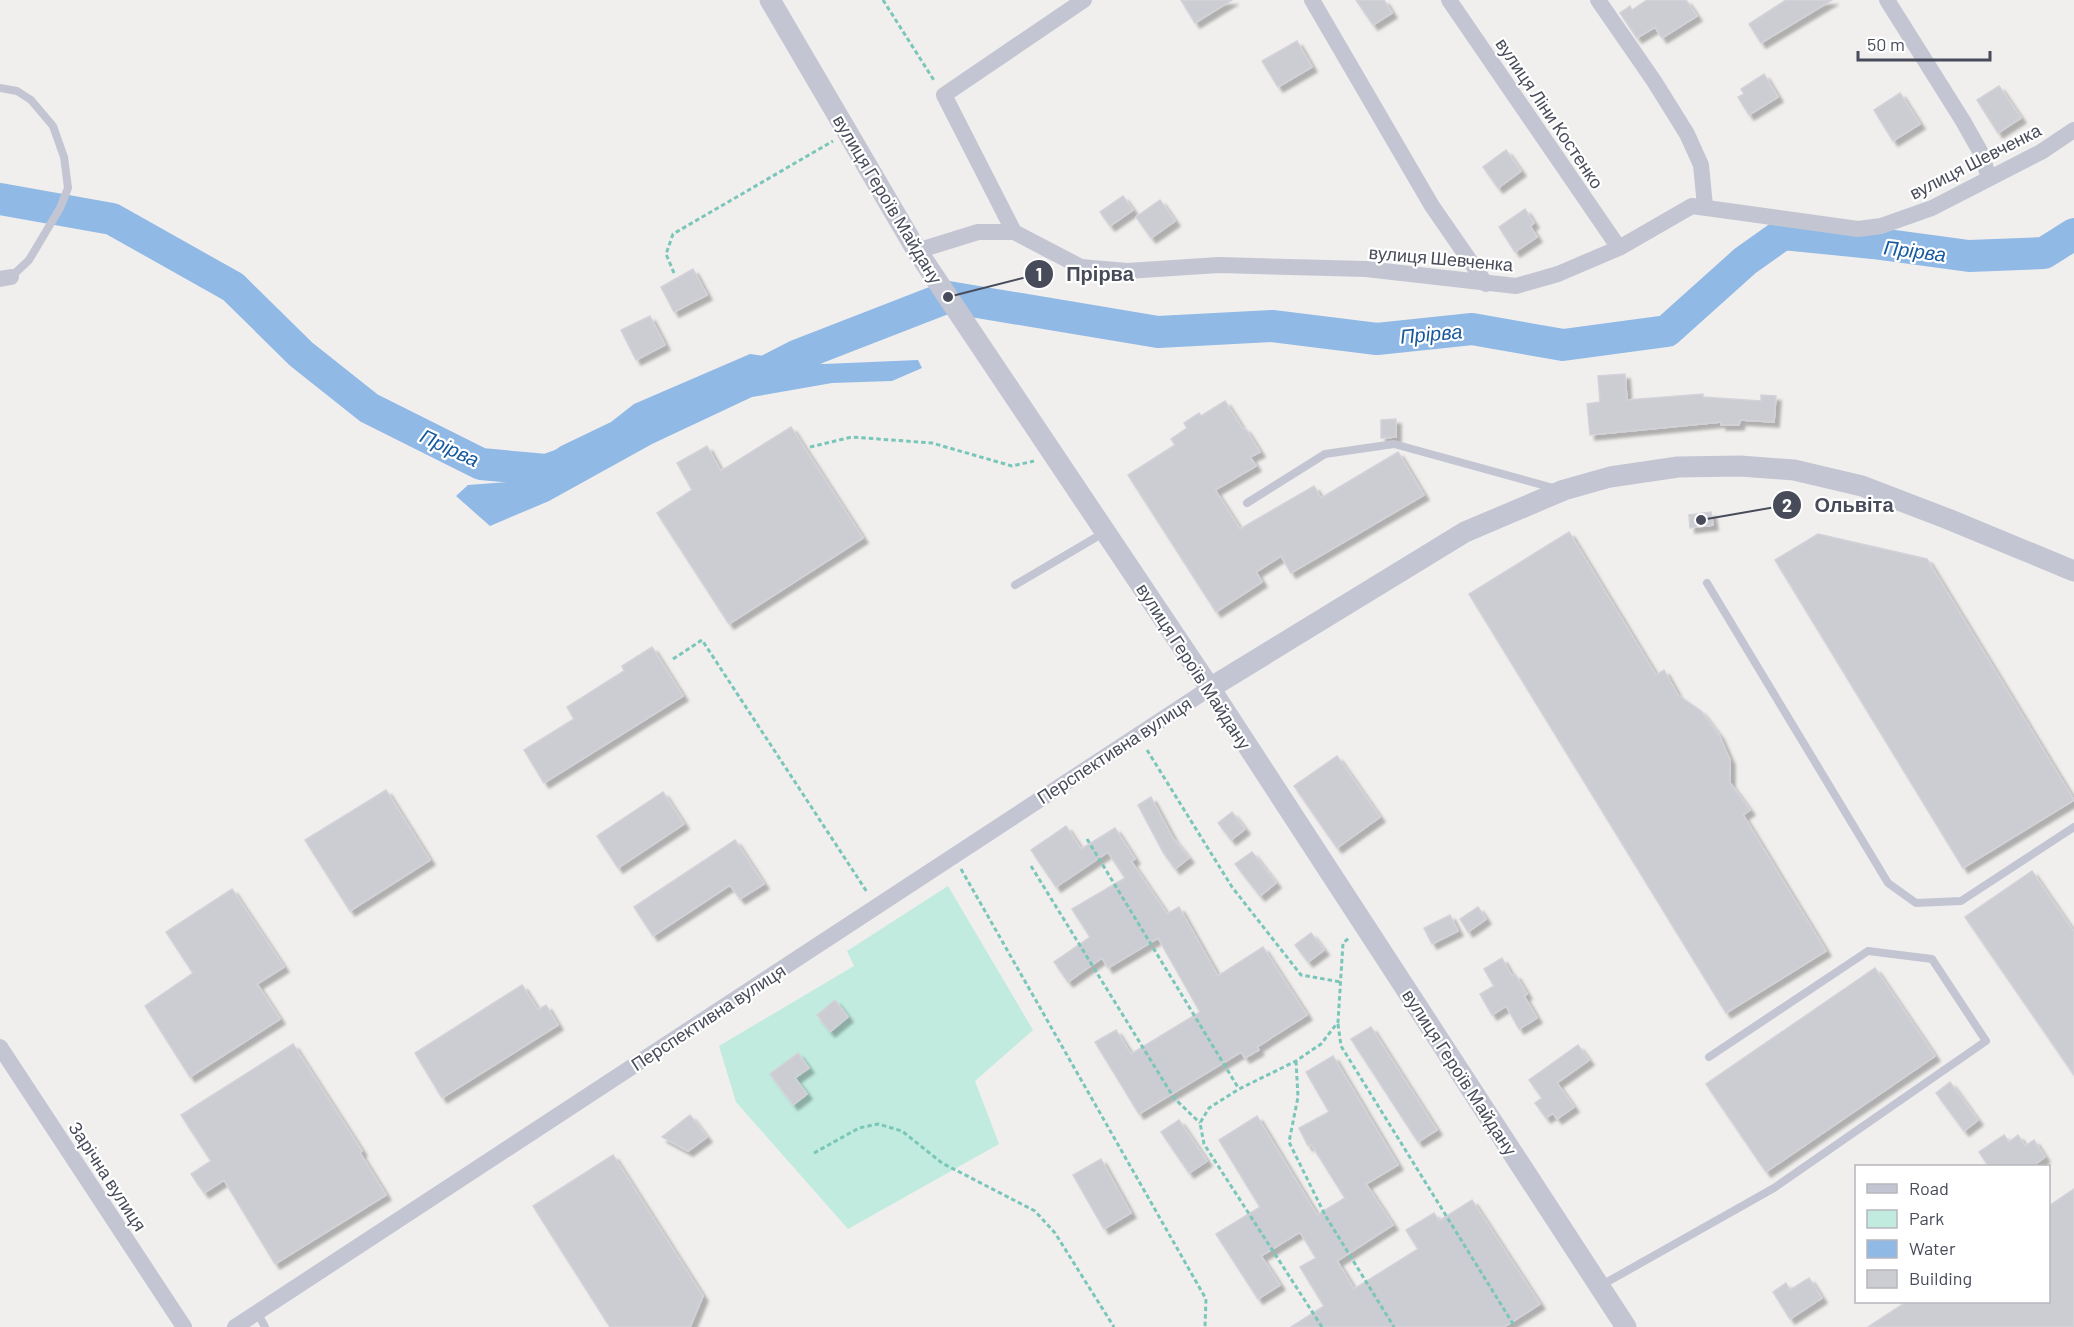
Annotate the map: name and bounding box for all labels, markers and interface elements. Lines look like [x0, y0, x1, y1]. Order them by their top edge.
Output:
scale bar [1858, 24, 1990, 62]
street label: вулиця Ліни Костенко [1491, 33, 1609, 193]
text: 50 m [1867, 33, 1905, 55]
street label: вулиця Героїв Майдану [829, 110, 947, 288]
street label: вулиця Шевченка [1905, 118, 2045, 204]
water label: Прірва [1883, 234, 1947, 266]
street label: вулиця Шевченка [1368, 241, 1515, 275]
callout: Прірва [1024, 255, 1145, 293]
text: Прірва [1066, 261, 1135, 285]
text: 1 [1036, 263, 1042, 285]
water label: Прірва [1399, 318, 1463, 348]
water label: Прірва [417, 423, 483, 471]
callout: Ольвіта [1772, 486, 1906, 524]
text: Ольвіта [1814, 492, 1894, 516]
text: 2 [1782, 494, 1792, 516]
street label: вулиця Героїв Майдану [1132, 579, 1256, 753]
street label: Перспективна вулиця [1033, 692, 1195, 808]
street label: Перспективна вулиця [627, 959, 789, 1075]
street label: вулиця Героїв Майдану [1398, 985, 1522, 1159]
street label: Зарічна вулиця [64, 1117, 152, 1235]
legend [1855, 1165, 2050, 1303]
text: Road [1909, 1177, 1949, 1199]
text: Park [1909, 1207, 1944, 1229]
text: Water [1909, 1237, 1956, 1259]
text: Building [1909, 1267, 1972, 1289]

